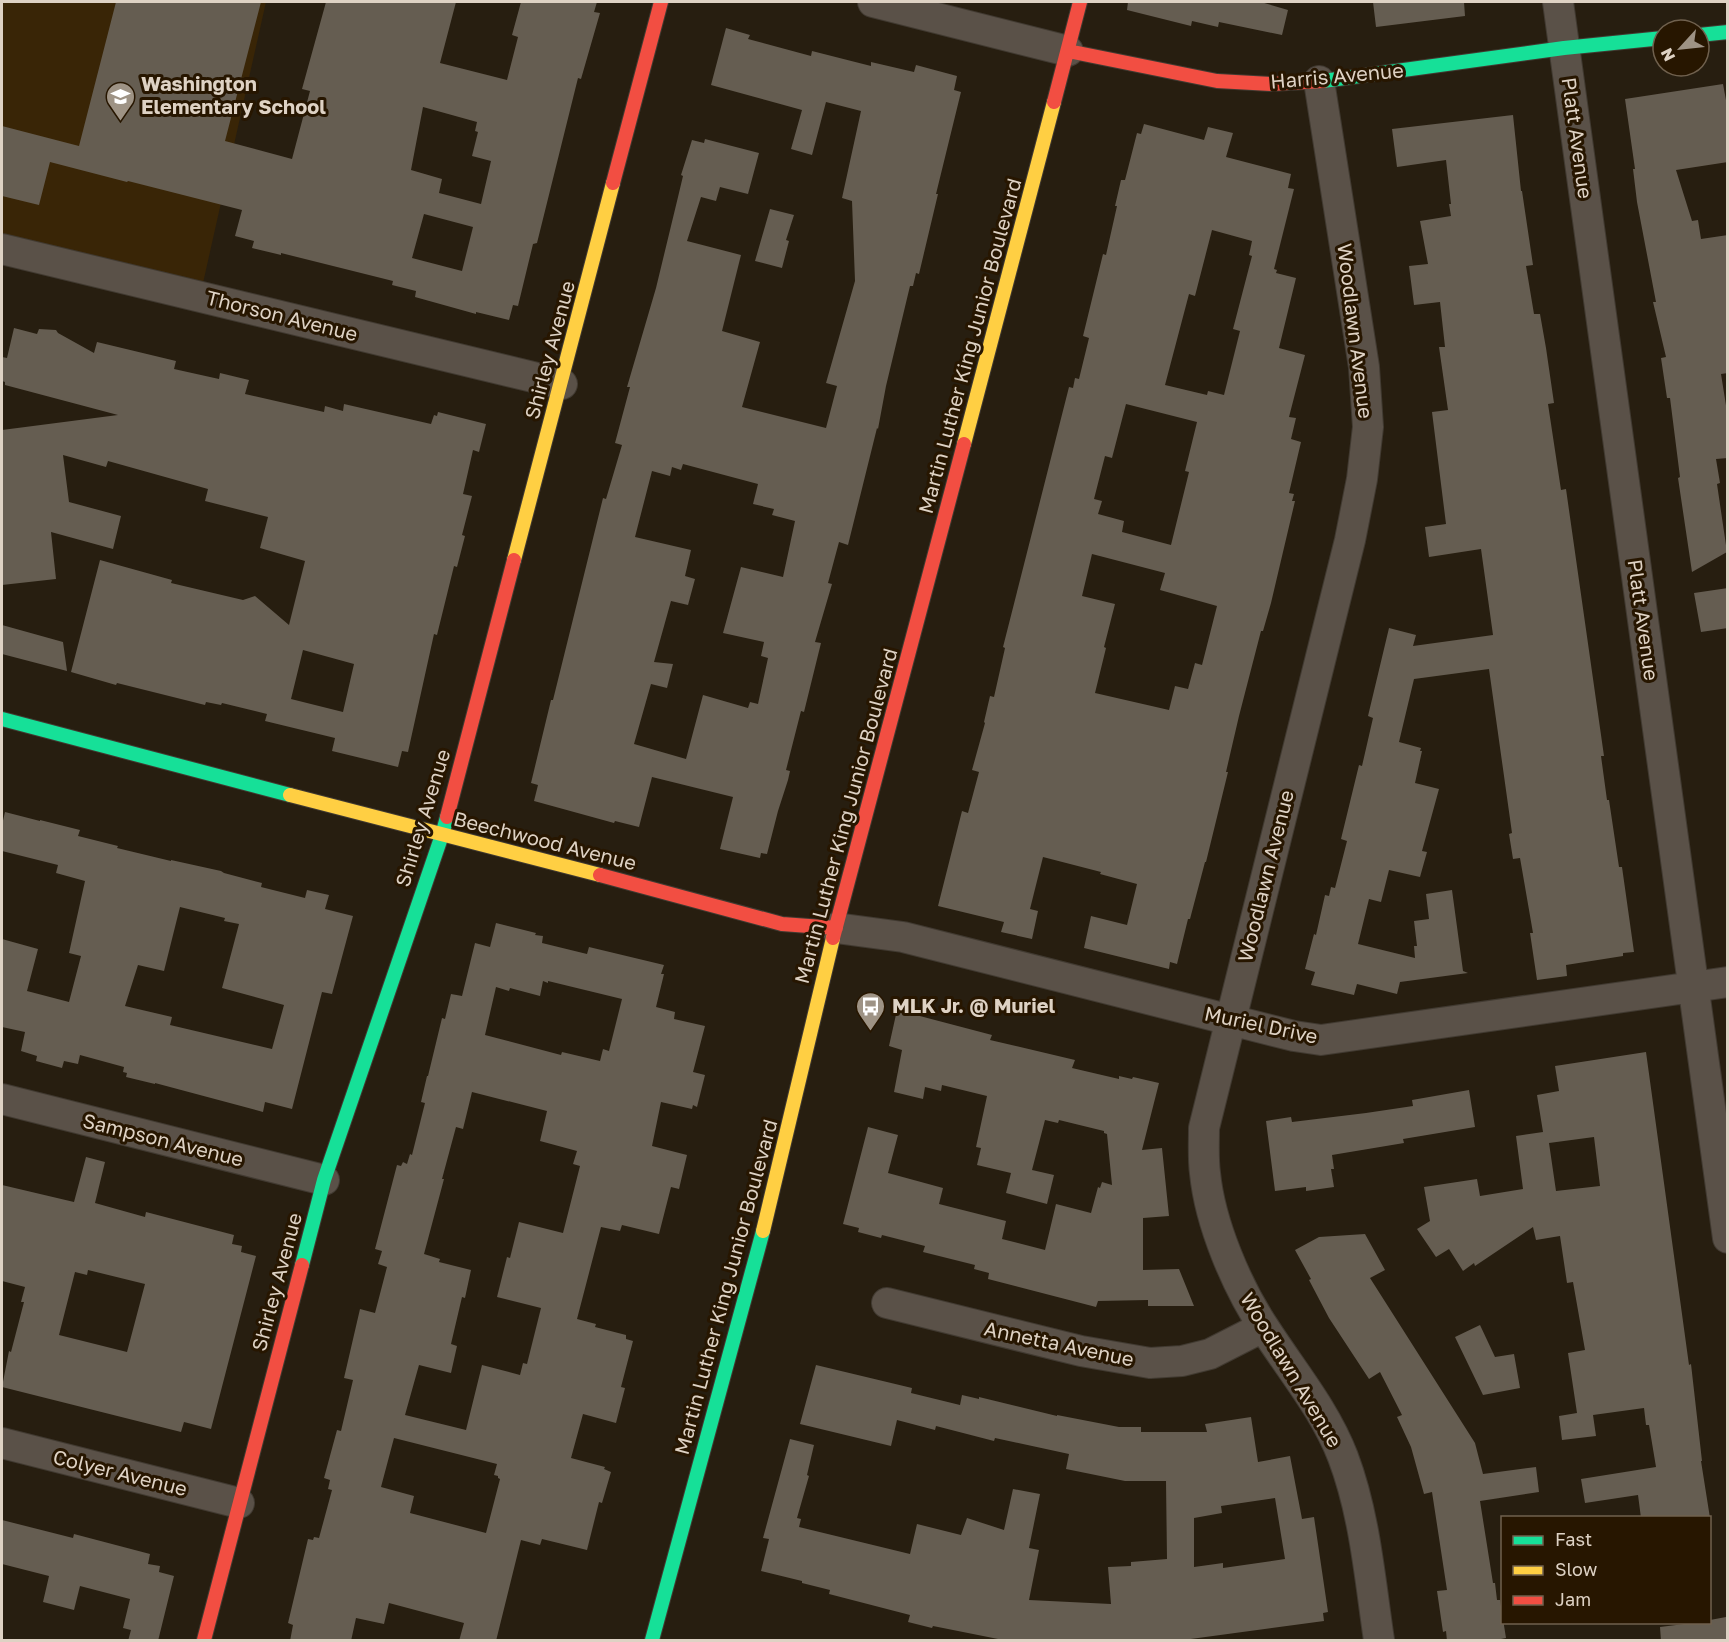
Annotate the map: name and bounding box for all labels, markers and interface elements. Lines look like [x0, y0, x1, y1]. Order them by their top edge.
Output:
north arrow [1651, 18, 1711, 78]
text: N [1656, 45, 1679, 65]
street label: Harris Avenue [1269, 57, 1405, 93]
place label: Washington Elementary School [141, 71, 326, 118]
street label: Platt Avenue [1558, 76, 1598, 200]
school or university icon: Washington Elementary School [104, 80, 136, 122]
street label: Martin Luther King Junior Boulevard [913, 175, 1025, 516]
street label: Woodlawn Avenue [1333, 242, 1379, 420]
street label: Shirley Avenue [519, 278, 579, 422]
street label: Thorson Avenue [204, 285, 360, 345]
street label: Platt Avenue [1624, 558, 1664, 682]
street label: Martin Luther King Junior Boulevard [789, 645, 901, 986]
street label: Shirley Avenue [390, 746, 454, 889]
street label: Woodlawn Avenue [1232, 787, 1298, 964]
street label: Beechwood Avenue [451, 806, 639, 874]
bus stop icon: MLK Jr. @ Muriel [855, 990, 887, 1032]
place label: MLK Jr. @ Muriel [892, 993, 1055, 1017]
street label: Muriel Drive [1202, 1000, 1320, 1048]
street label: Sampson Avenue [80, 1107, 246, 1171]
street label: Martin Luther King Junior Boulevard [669, 1116, 781, 1457]
street label: Shirley Avenue [246, 1210, 306, 1354]
street label: Woodlawn Avenue [1236, 1288, 1348, 1451]
street label: Annetta Avenue [982, 1315, 1136, 1371]
street label: Colyer Avenue [51, 1444, 190, 1500]
legend [1501, 1516, 1711, 1624]
text: Fast [1555, 1528, 1592, 1550]
text: Slow [1555, 1558, 1598, 1580]
text: Jam [1555, 1588, 1591, 1610]

